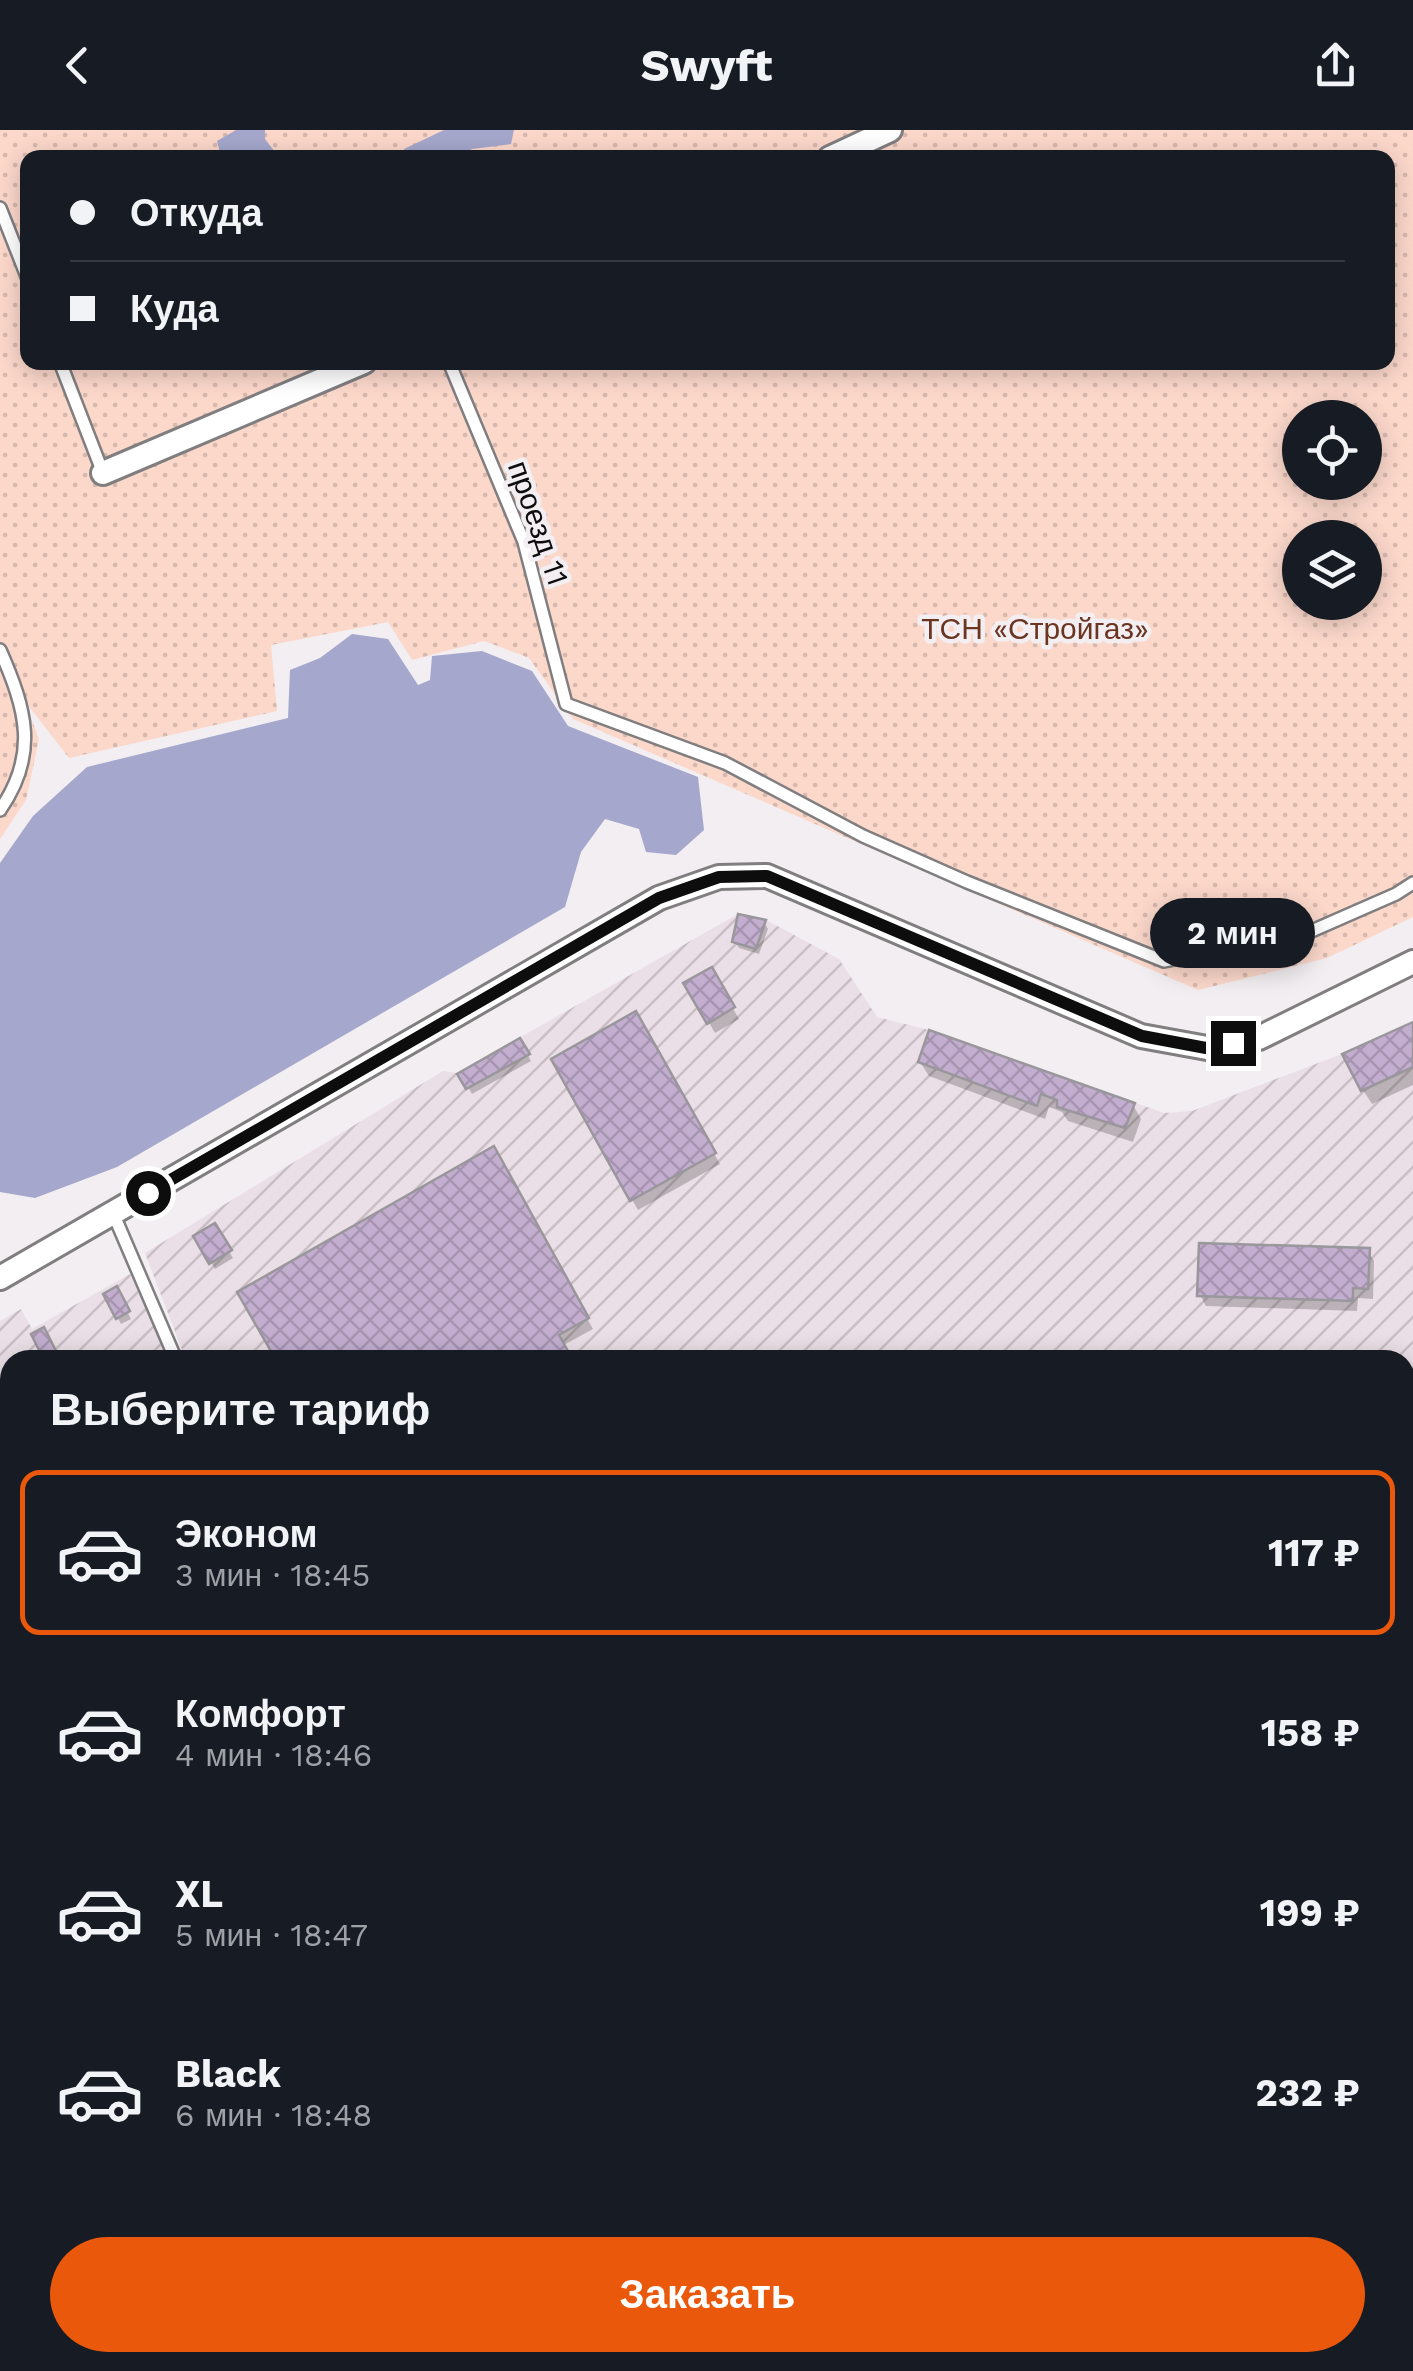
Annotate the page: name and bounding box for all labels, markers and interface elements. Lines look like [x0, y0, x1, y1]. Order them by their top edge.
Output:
icon: back [50, 38, 105, 93]
icon: share [1308, 38, 1363, 93]
text: Swyft [641, 39, 772, 92]
text: Откуда [130, 191, 263, 235]
text: Куда [130, 287, 219, 331]
map controls [1282, 400, 1382, 620]
button: locate [1282, 400, 1382, 500]
street label: проезд 11 [501, 456, 576, 590]
button: layers [1282, 520, 1382, 620]
park label: ТСН «Стройгаз» [921, 611, 1149, 646]
callout: 2 мин [1150, 898, 1316, 968]
text: 2 мин [1187, 914, 1278, 952]
route end [1211, 1021, 1256, 1066]
route start [126, 1171, 171, 1216]
text: Выберите тариф [50, 1383, 430, 1436]
icon: car [55, 1508, 145, 1598]
text: Эконом [175, 1512, 318, 1556]
text: 117 ₽ [1268, 1531, 1360, 1575]
text: 3 мин · 18:45 [175, 1556, 370, 1594]
icon: car [55, 1688, 145, 1778]
text: Комфорт [175, 1692, 346, 1736]
text: 158 ₽ [1261, 1711, 1360, 1755]
text: 4 мин · 18:46 [175, 1736, 372, 1774]
icon: car [55, 1868, 145, 1958]
text: XL [175, 1872, 223, 1916]
text: 199 ₽ [1260, 1891, 1360, 1935]
text: 5 мин · 18:47 [175, 1916, 368, 1954]
icon: car [55, 2048, 145, 2138]
text: Black [175, 2052, 281, 2096]
text: 232 ₽ [1255, 2071, 1360, 2115]
text: 6 мин · 18:48 [175, 2096, 372, 2134]
button: Заказать [50, 2237, 1365, 2352]

